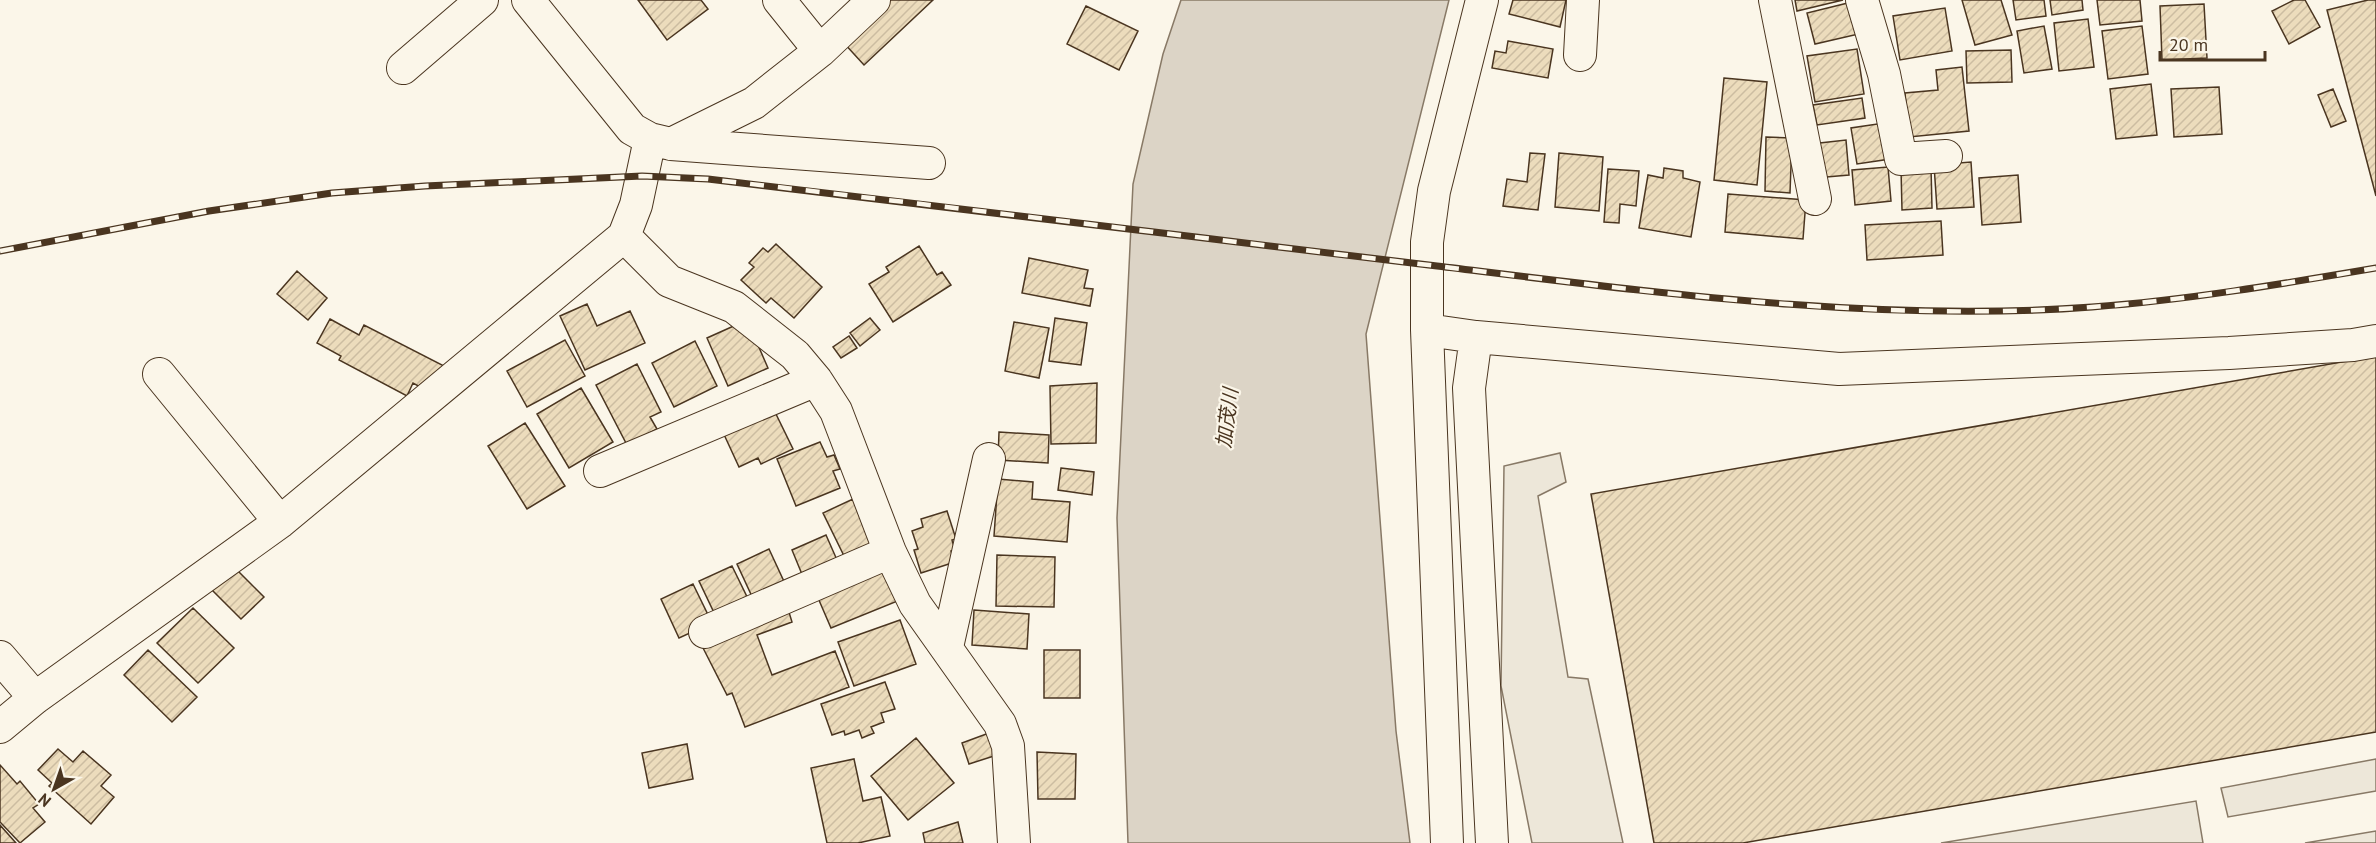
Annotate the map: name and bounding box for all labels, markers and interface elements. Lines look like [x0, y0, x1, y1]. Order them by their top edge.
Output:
scale bar [2160, 24, 2265, 62]
text: 20 m [2169, 33, 2208, 56]
water label: 加茂川 [1210, 385, 1244, 449]
north arrow [24, 759, 84, 819]
text: N [34, 789, 55, 812]

